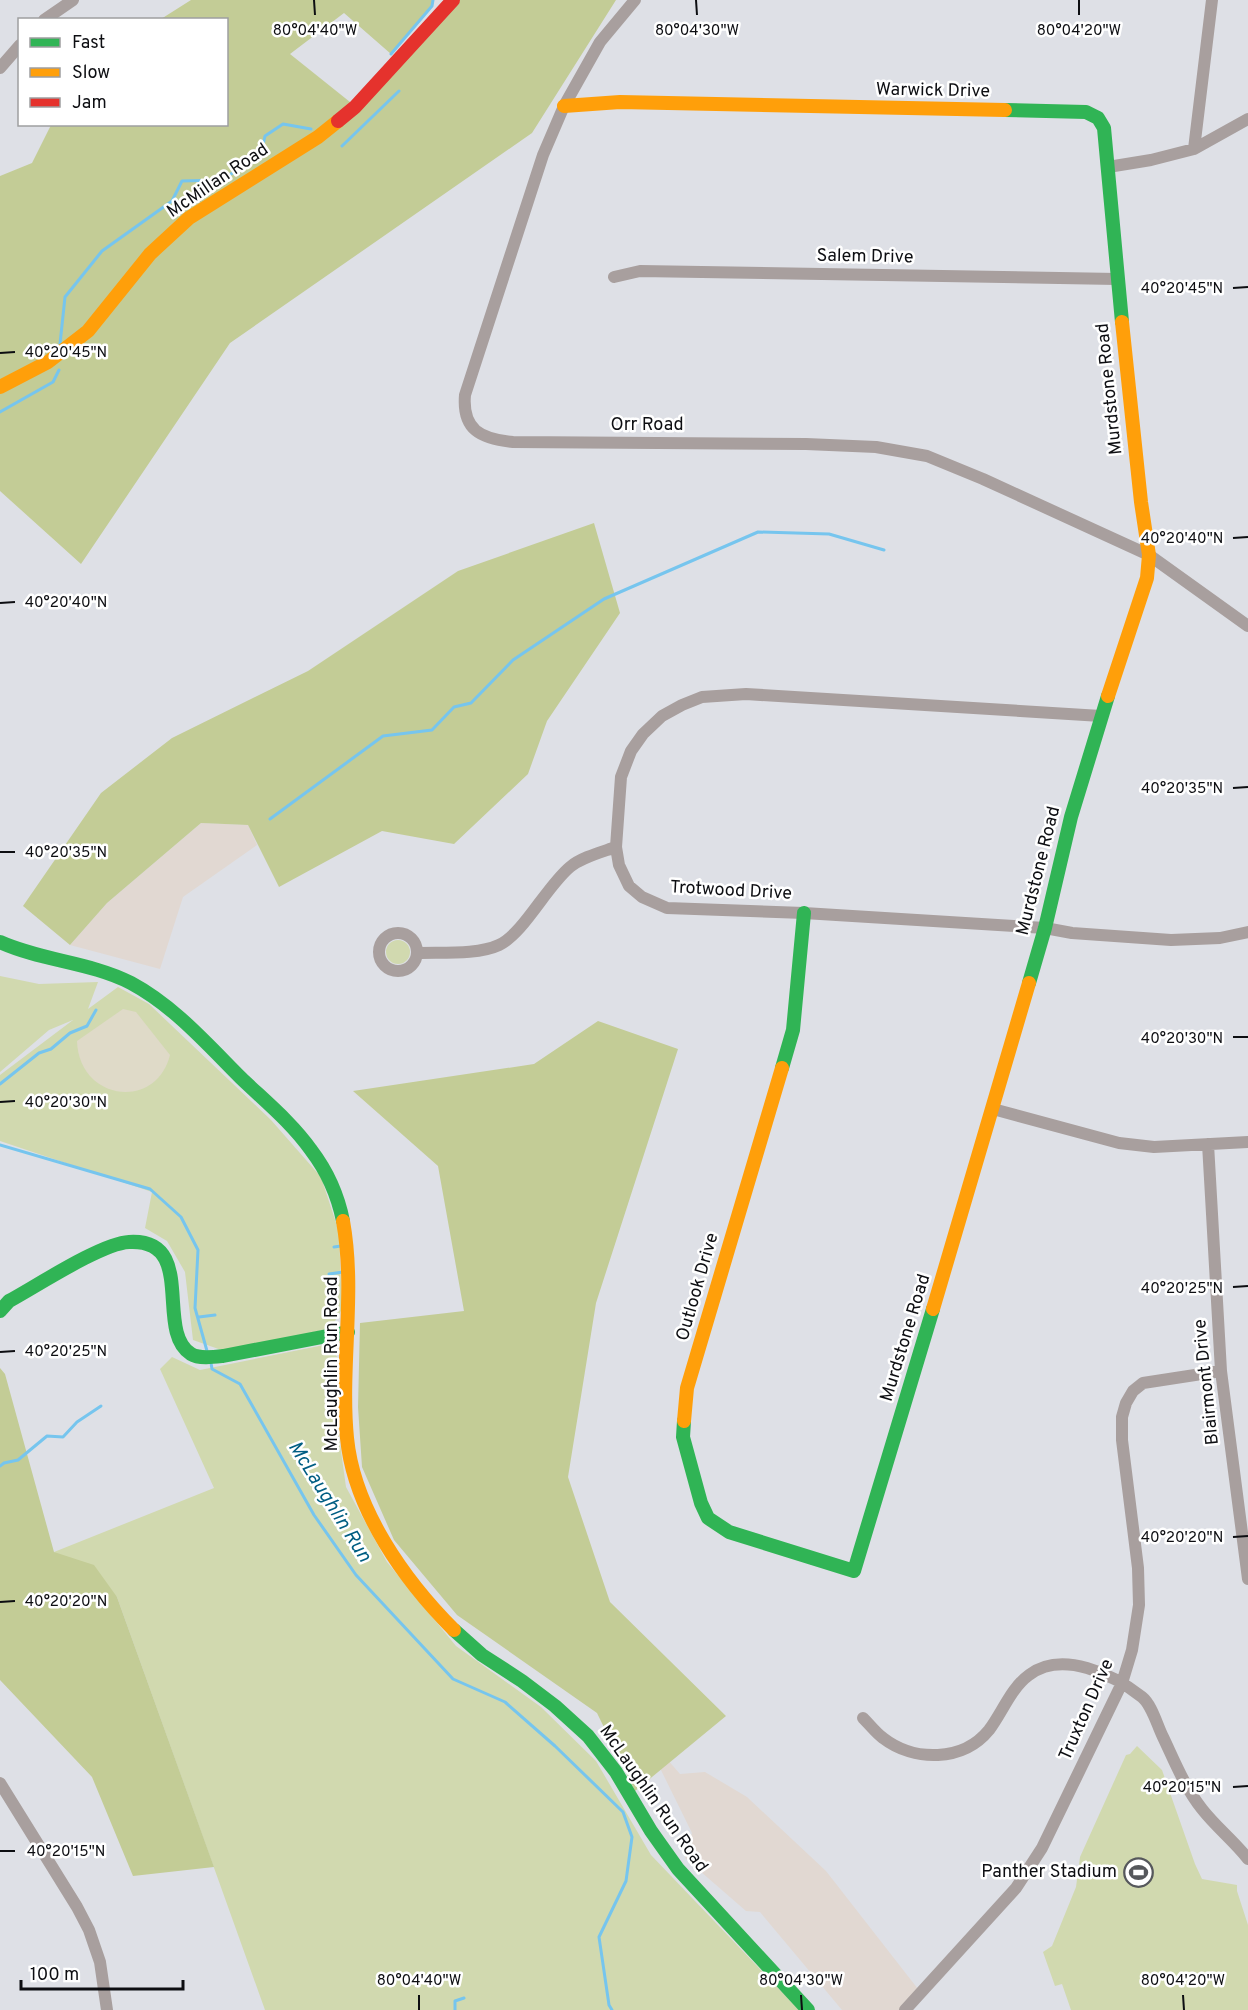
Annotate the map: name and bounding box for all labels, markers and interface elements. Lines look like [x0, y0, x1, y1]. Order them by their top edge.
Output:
legend [18, 18, 228, 126]
text: 80°04'40"W [273, 22, 357, 41]
text: 80°04'30"W [655, 22, 739, 41]
text: 80°04'20"W [1037, 22, 1121, 41]
text: Fast [72, 32, 105, 55]
text: Slow [72, 62, 110, 85]
street label: Warwick Drive [876, 79, 990, 103]
text: Jam [72, 92, 107, 115]
street label: McMillan Road [163, 139, 273, 223]
street label: Salem Drive [816, 245, 914, 269]
text: 40°20'45"N [1141, 280, 1223, 299]
street label: Murdstone Road [1092, 322, 1128, 456]
text: 40°20'45"N [25, 344, 107, 363]
street label: Orr Road [610, 414, 684, 437]
text: 40°20'40"N [1141, 530, 1223, 549]
text: 40°20'40"N [25, 594, 107, 613]
text: 40°20'35"N [1141, 780, 1223, 799]
street label: Murdstone Road [1012, 804, 1066, 938]
text: 40°20'35"N [25, 844, 107, 863]
street label: Trotwood Drive [669, 876, 793, 906]
text: 40°20'30"N [1141, 1030, 1223, 1049]
text: 40°20'30"N [25, 1094, 107, 1113]
street label: Outlook Drive [672, 1230, 724, 1344]
street label: Murdstone Road [876, 1271, 936, 1405]
street label: McLaughlin Run Road [321, 1277, 344, 1452]
text: 40°20'25"N [1141, 1280, 1223, 1299]
street label: Blairmont Drive [1189, 1318, 1225, 1446]
text: 40°20'25"N [25, 1343, 107, 1362]
water label: McLaughlin Run [281, 1436, 377, 1568]
text: 40°20'20"N [1141, 1529, 1223, 1548]
text: 40°20'20"N [25, 1593, 107, 1612]
street label: Truxton Drive [1054, 1656, 1120, 1764]
street label: McLaughlin Run Road [593, 1721, 713, 1877]
text: 40°20'15"N [1143, 1779, 1221, 1798]
text: 40°20'15"N [27, 1843, 105, 1862]
sports icon: Panther Stadium [1122, 1856, 1154, 1888]
place label: Panther Stadium [981, 1861, 1117, 1884]
scale bar [21, 1953, 183, 1991]
text: 100 m [30, 1964, 79, 1987]
text: 80°04'40"W [377, 1972, 461, 1991]
text: 80°04'30"W [759, 1972, 843, 1991]
text: 80°04'20"W [1141, 1972, 1225, 1991]

